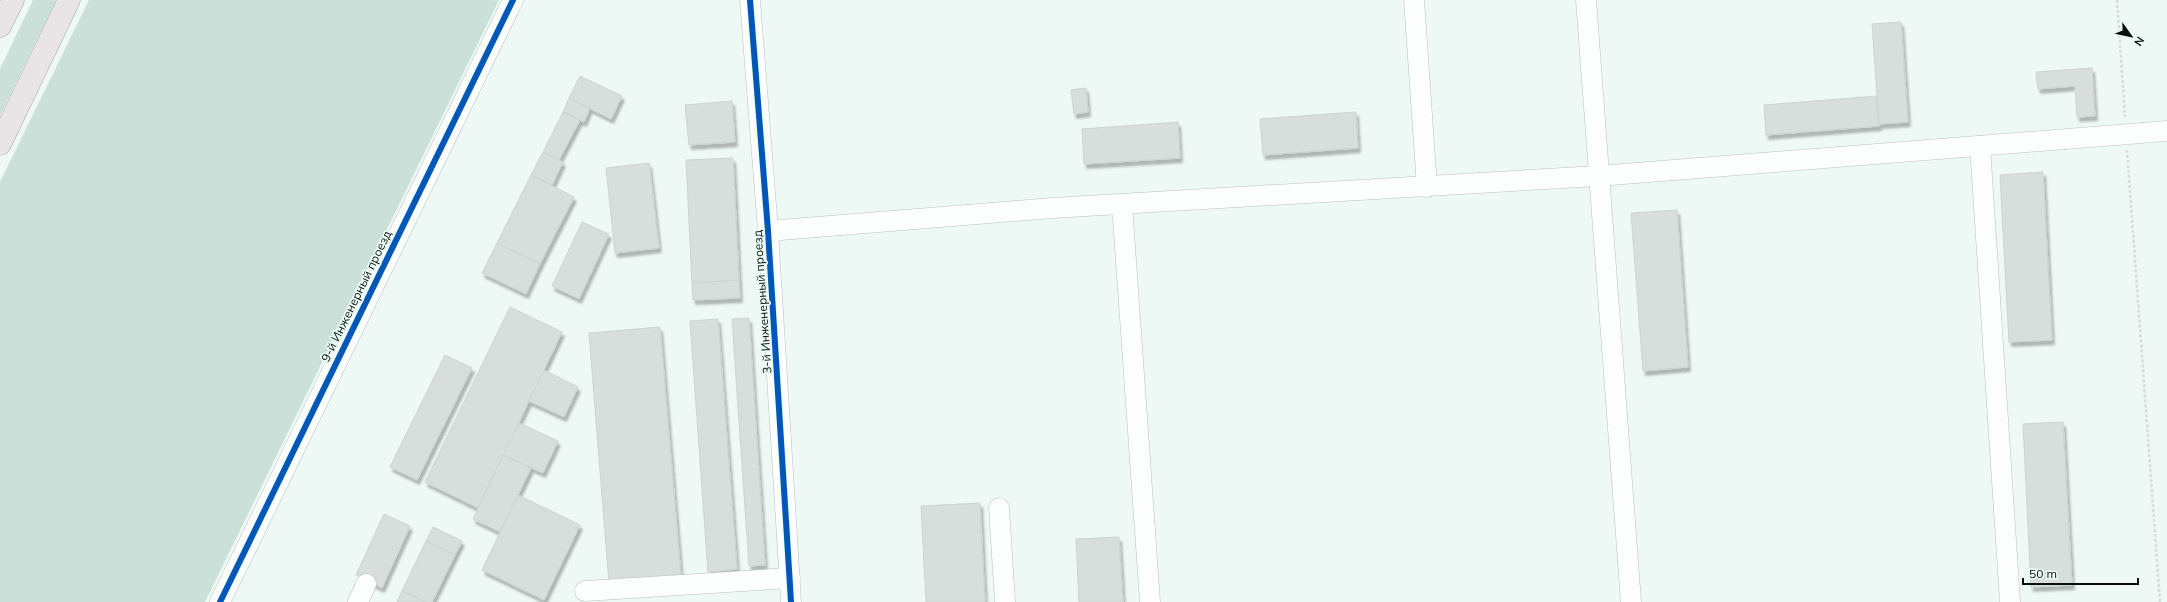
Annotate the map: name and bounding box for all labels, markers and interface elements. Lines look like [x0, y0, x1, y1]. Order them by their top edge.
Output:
north arrow [2111, 16, 2151, 56]
text: N [2131, 34, 2148, 49]
street label: 9-й Инженерный проезд [318, 228, 394, 364]
street label: 3-й Инженерный проезд [749, 230, 775, 374]
scale bar [2023, 560, 2138, 586]
text: 50 m [2029, 566, 2057, 581]

